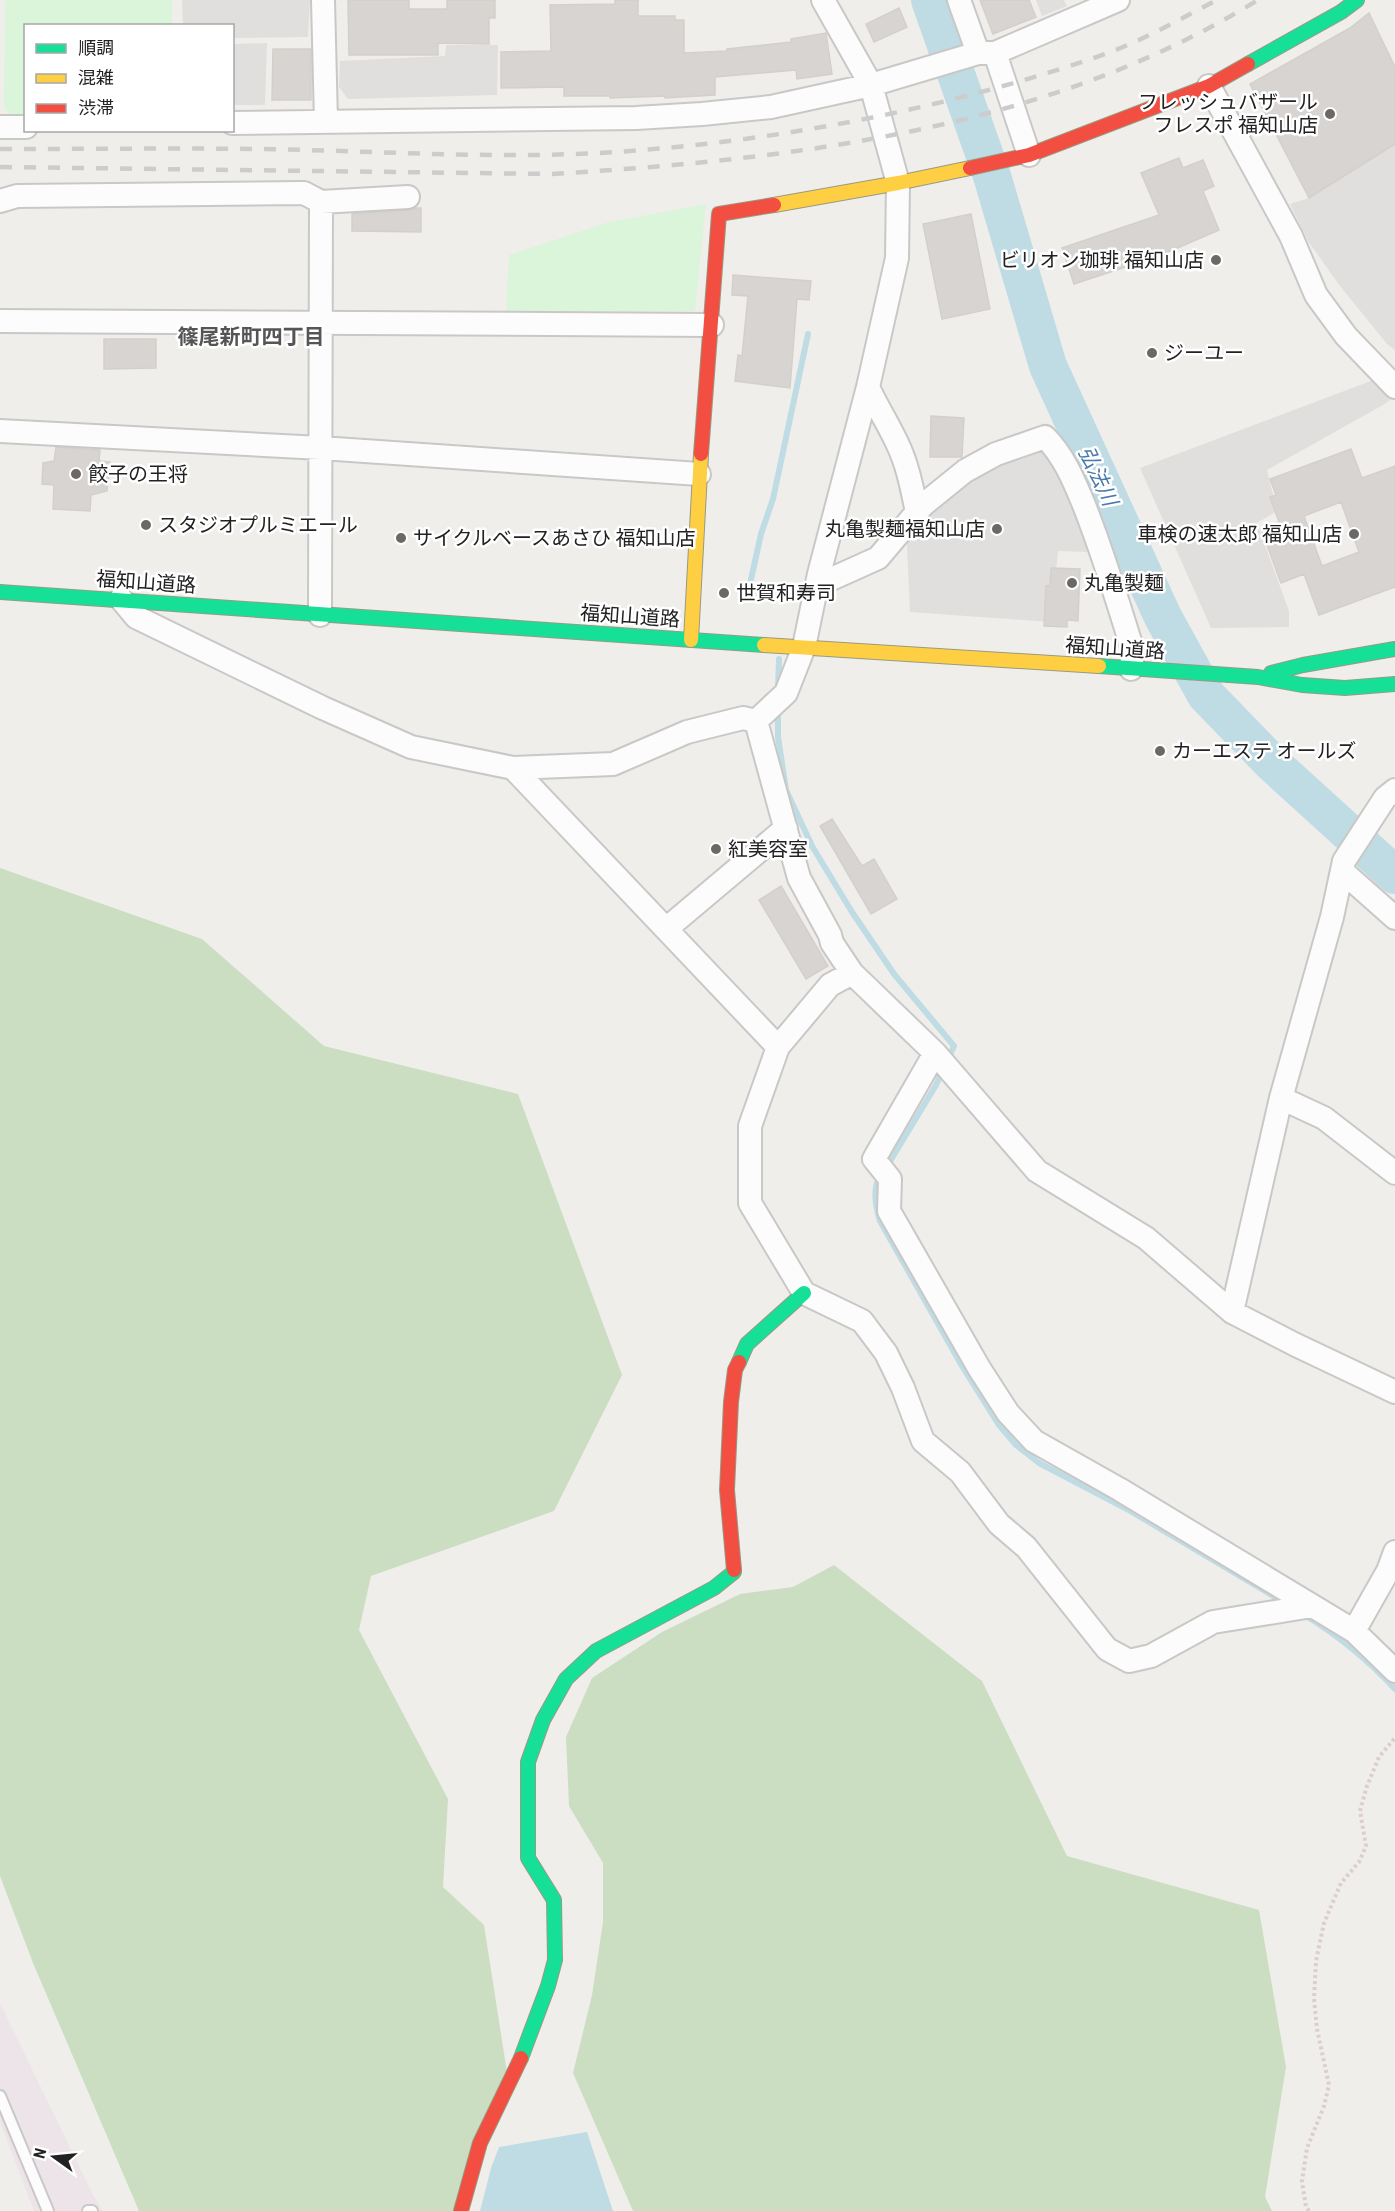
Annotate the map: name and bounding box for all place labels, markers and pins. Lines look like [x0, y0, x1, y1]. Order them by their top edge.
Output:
place label: フレッシュバザール フレスポ 福知山店 [1138, 90, 1318, 137]
marker: フレッシュバザール フレスポ 福知山店 [1323, 107, 1337, 121]
place label: ビリオン珈琲 福知山店 [999, 248, 1204, 272]
marker: ビリオン珈琲 福知山店 [1209, 253, 1223, 267]
place label: ジーユー [1164, 341, 1244, 365]
marker: ジーユー [1145, 346, 1159, 360]
place label: 餃子の王将 [88, 462, 188, 486]
marker: 餃子の王将 [69, 467, 83, 481]
place label: スタジオプルミエール [158, 513, 358, 537]
place label: 丸亀製麺福知山店 [825, 517, 985, 541]
marker: スタジオプルミエール [139, 518, 153, 532]
marker: 丸亀製麺福知山店 [990, 522, 1004, 536]
place label: 車検の速太郎 福知山店 [1137, 522, 1342, 546]
place label: サイクルベースあさひ 福知山店 [413, 526, 696, 550]
marker: 車検の速太郎 福知山店 [1347, 527, 1361, 541]
marker: サイクルベースあさひ 福知山店 [394, 531, 408, 545]
place label: 丸亀製麺 [1084, 571, 1164, 595]
marker: 丸亀製麺 [1065, 576, 1079, 590]
place label: 世賀和寿司 [736, 581, 836, 605]
marker: 世賀和寿司 [717, 586, 731, 600]
place label: カーエステ オールズ [1172, 739, 1357, 763]
marker: カーエステ オールズ [1153, 744, 1167, 758]
place label: 紅美容室 [728, 837, 808, 861]
marker: 紅美容室 [709, 842, 723, 856]

